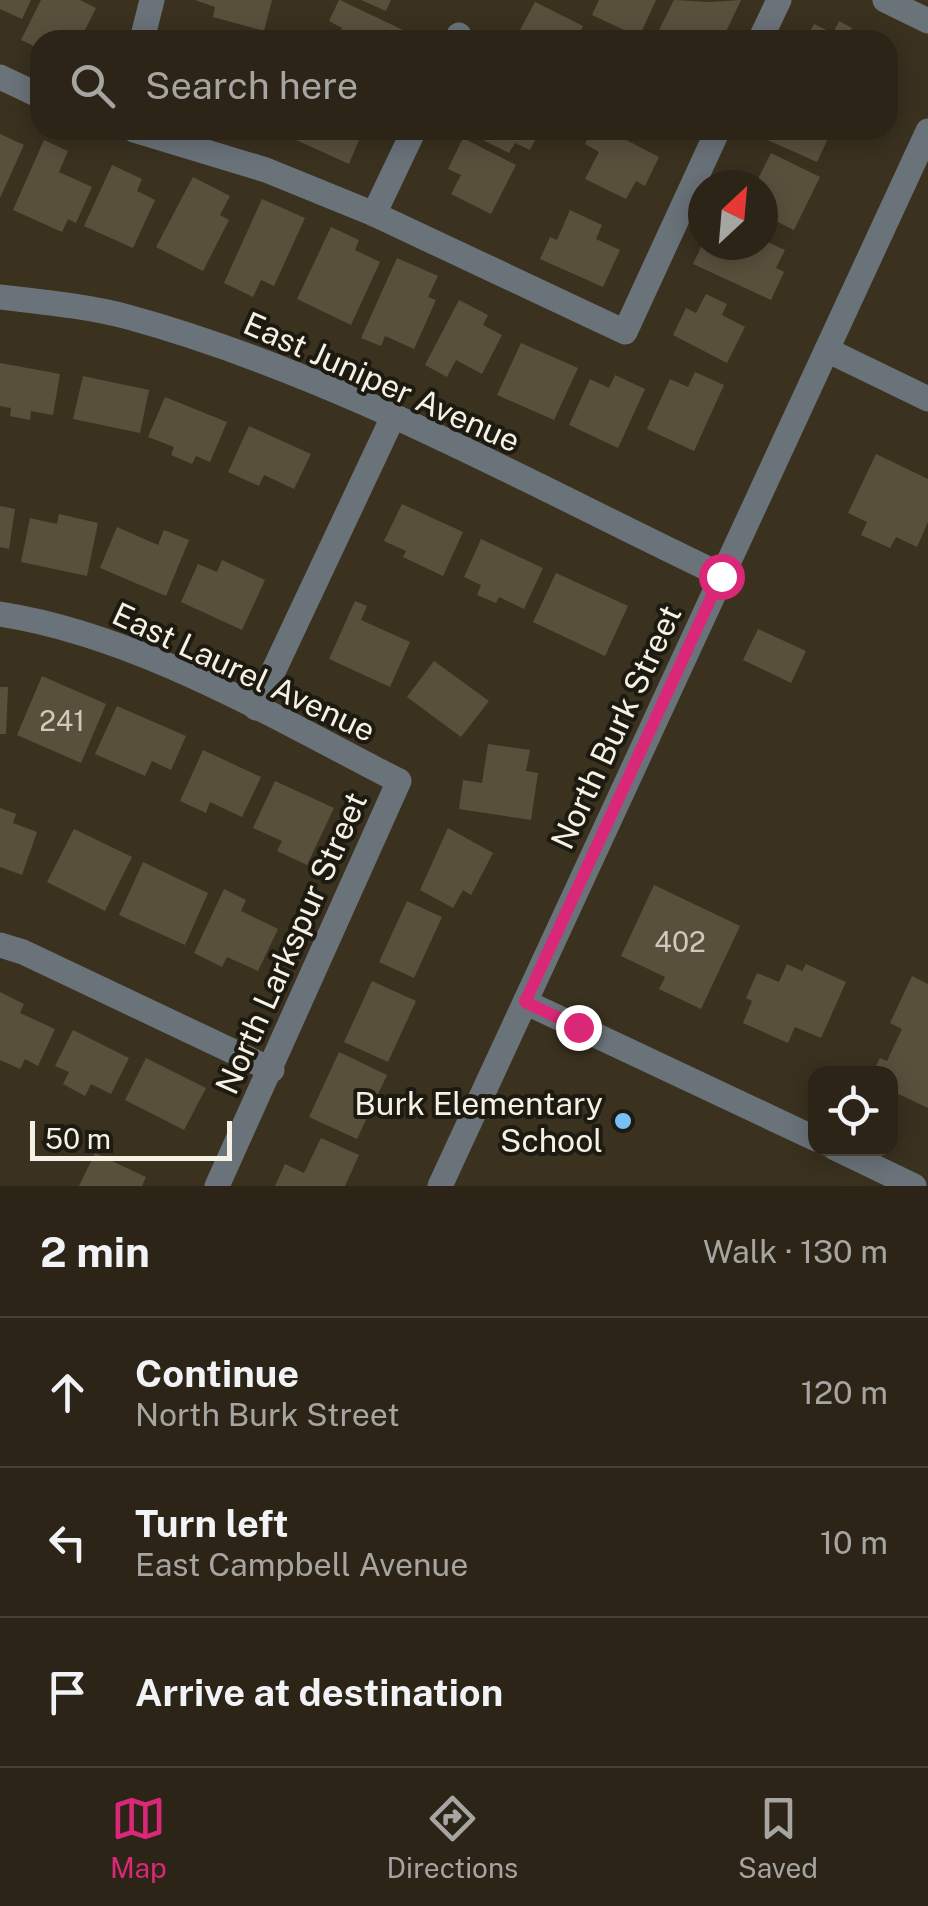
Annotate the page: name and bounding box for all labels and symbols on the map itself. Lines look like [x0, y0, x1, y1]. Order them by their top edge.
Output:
north arrow [688, 170, 778, 260]
street label: East Juniper Avenue [238, 304, 526, 460]
route start [699, 554, 745, 600]
street label: East Laurel Avenue [107, 595, 381, 749]
street label: North Burk Street [543, 599, 689, 855]
house number: 241 [39, 704, 85, 737]
street label: North Larkspur Street [208, 786, 374, 1100]
house number: 402 [654, 925, 706, 958]
route end [556, 1005, 602, 1051]
place label: Burk Elementary School [354, 1085, 603, 1159]
marker: Burk Elementary School [612, 1110, 634, 1132]
scale bar [30, 1116, 232, 1160]

